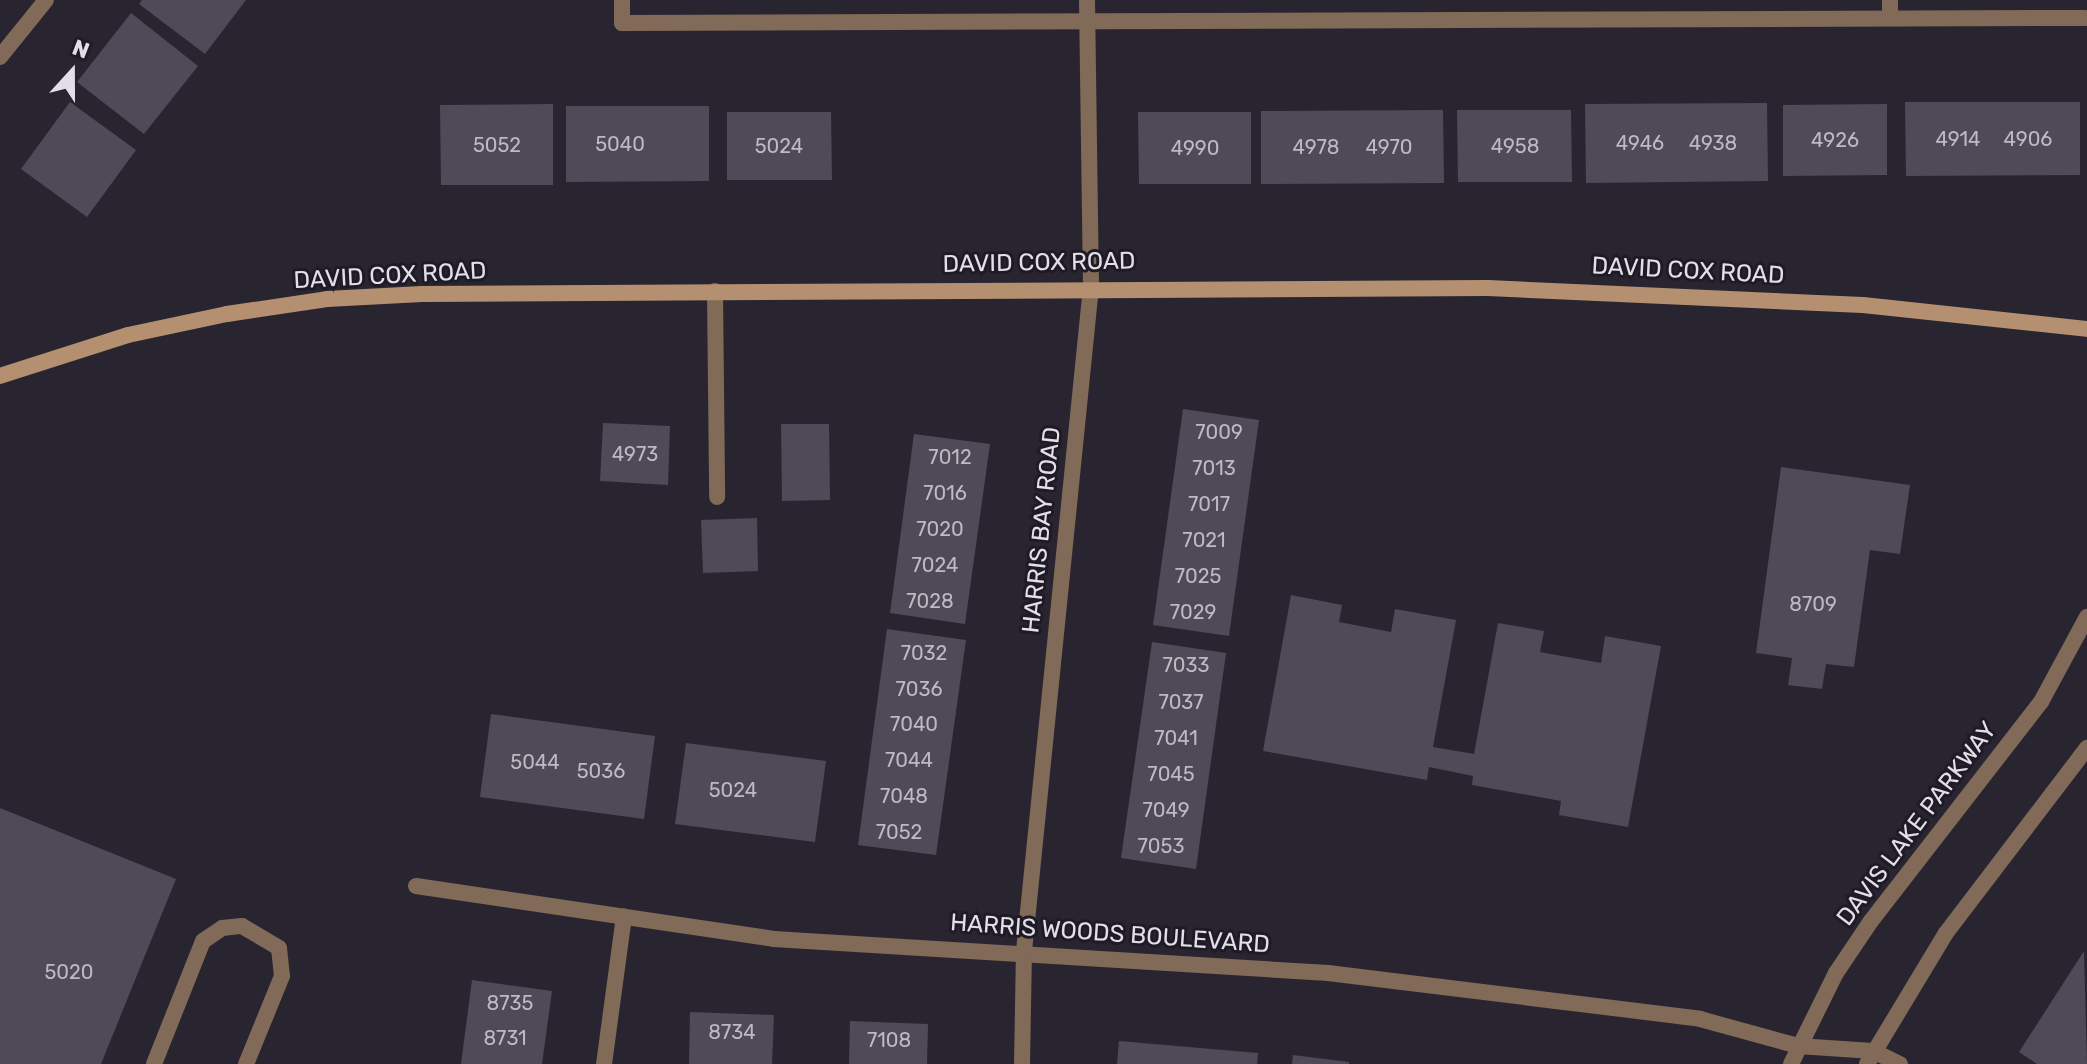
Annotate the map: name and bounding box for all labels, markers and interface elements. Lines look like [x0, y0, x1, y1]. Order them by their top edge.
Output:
north arrow [32, 32, 112, 112]
text: N [69, 34, 93, 65]
house number: 4914 [1935, 127, 1981, 151]
house number: 4906 [2004, 127, 2052, 151]
house number: 4926 [1811, 128, 1859, 152]
house number: 4946 [1616, 131, 1664, 155]
house number: 4938 [1689, 131, 1737, 155]
house number: 5040 [595, 132, 645, 156]
house number: 5052 [473, 133, 521, 157]
house number: 5024 [755, 134, 803, 158]
house number: 4958 [1491, 134, 1539, 158]
house number: 4978 [1292, 135, 1340, 159]
house number: 4970 [1365, 135, 1413, 159]
house number: 4990 [1171, 136, 1219, 160]
street label: DAVID COX ROAD [942, 247, 1136, 279]
street label: DAVID COX ROAD [1591, 252, 1785, 290]
street label: DAVID COX ROAD [293, 257, 487, 295]
house number: 7009 [1195, 420, 1243, 444]
street label: HARRIS BAY ROAD [1017, 425, 1067, 635]
house number: 4973 [612, 442, 658, 466]
house number: 7012 [928, 445, 972, 469]
house number: 7013 [1192, 456, 1236, 480]
house number: 7016 [923, 481, 967, 505]
house number: 7017 [1188, 492, 1230, 516]
house number: 7020 [916, 517, 964, 541]
house number: 7021 [1182, 528, 1226, 552]
house number: 7024 [912, 553, 958, 577]
house number: 7025 [1175, 564, 1221, 588]
house number: 7028 [906, 589, 954, 613]
house number: 8709 [1789, 592, 1837, 616]
house number: 7029 [1170, 600, 1216, 624]
house number: 7032 [901, 641, 947, 665]
house number: 7033 [1163, 653, 1209, 677]
house number: 7036 [895, 677, 943, 701]
house number: 7037 [1158, 690, 1204, 714]
house number: 7040 [890, 712, 938, 736]
street label: DAVIS LAKE PARKWAY [1831, 716, 2003, 932]
house number: 7041 [1154, 726, 1198, 750]
house number: 7044 [885, 748, 933, 772]
house number: 5044 [510, 750, 560, 774]
house number: 5036 [577, 759, 625, 783]
house number: 7045 [1147, 762, 1195, 786]
house number: 5024 [709, 778, 757, 802]
house number: 7048 [880, 784, 928, 808]
house number: 7049 [1142, 798, 1190, 822]
house number: 7052 [876, 820, 922, 844]
house number: 7053 [1138, 834, 1184, 858]
street label: HARRIS WOODS BOULEVARD [949, 908, 1271, 960]
house number: 5020 [44, 960, 94, 984]
house number: 8735 [487, 991, 533, 1015]
house number: 8734 [708, 1020, 756, 1044]
house number: 8731 [483, 1026, 527, 1050]
house number: 7108 [867, 1028, 911, 1052]

